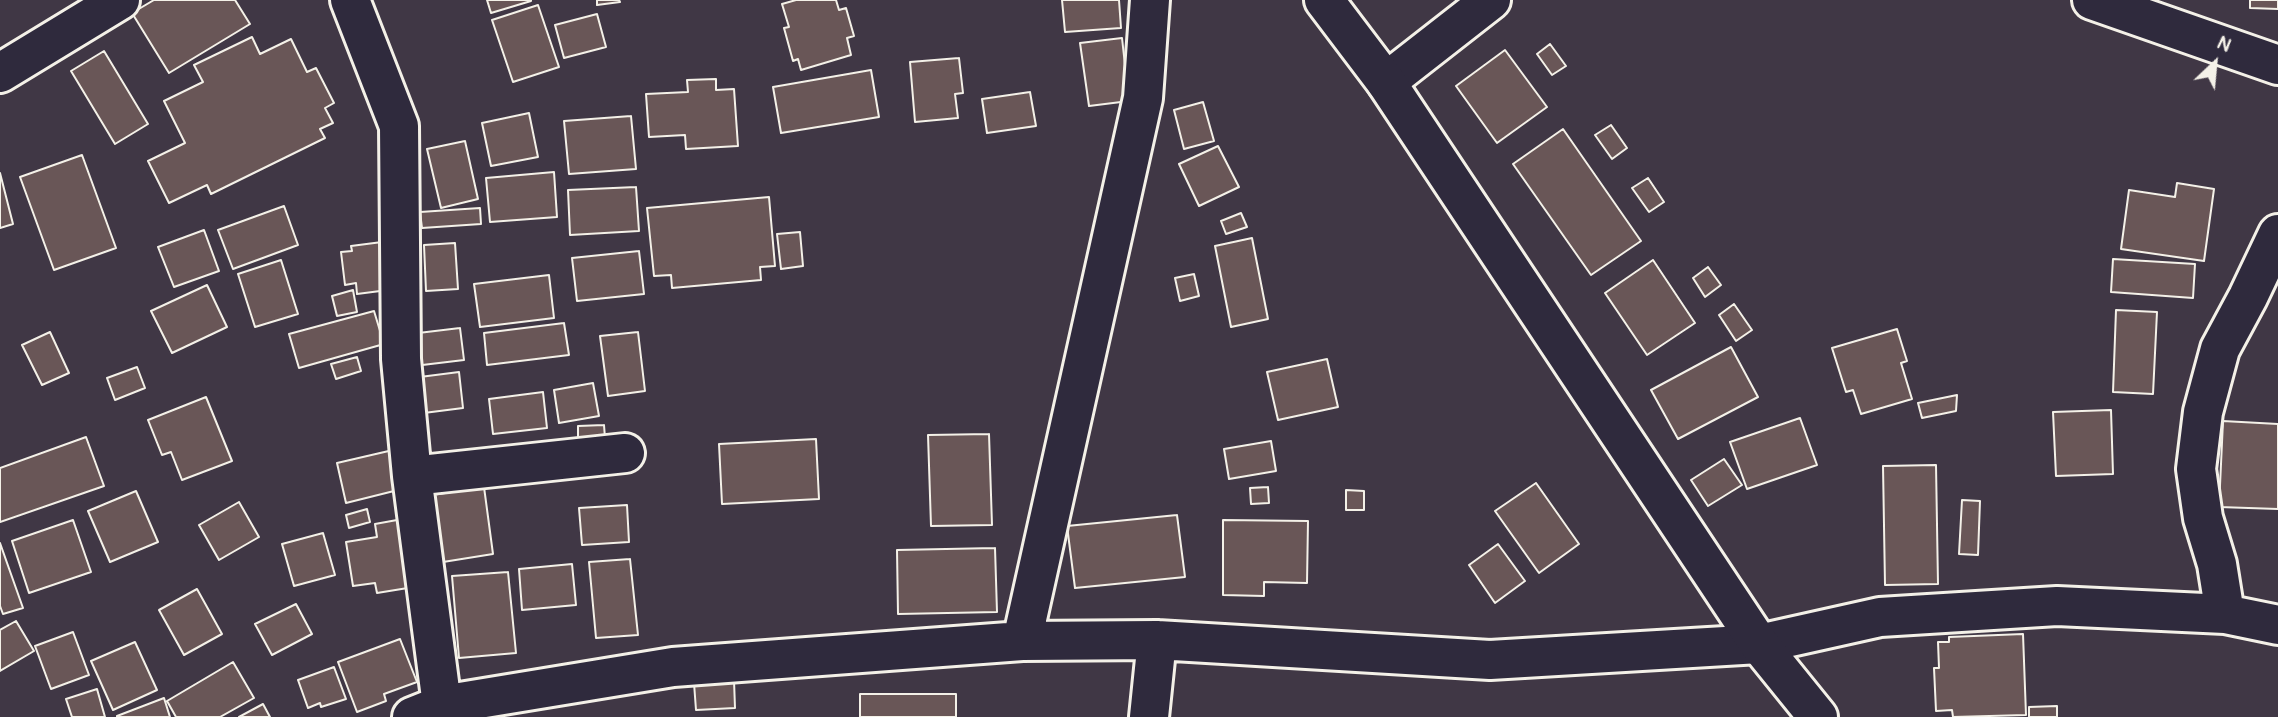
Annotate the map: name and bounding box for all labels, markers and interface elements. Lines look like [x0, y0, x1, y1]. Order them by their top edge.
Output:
north arrow [2180, 28, 2250, 98]
text: N [2213, 31, 2235, 58]

